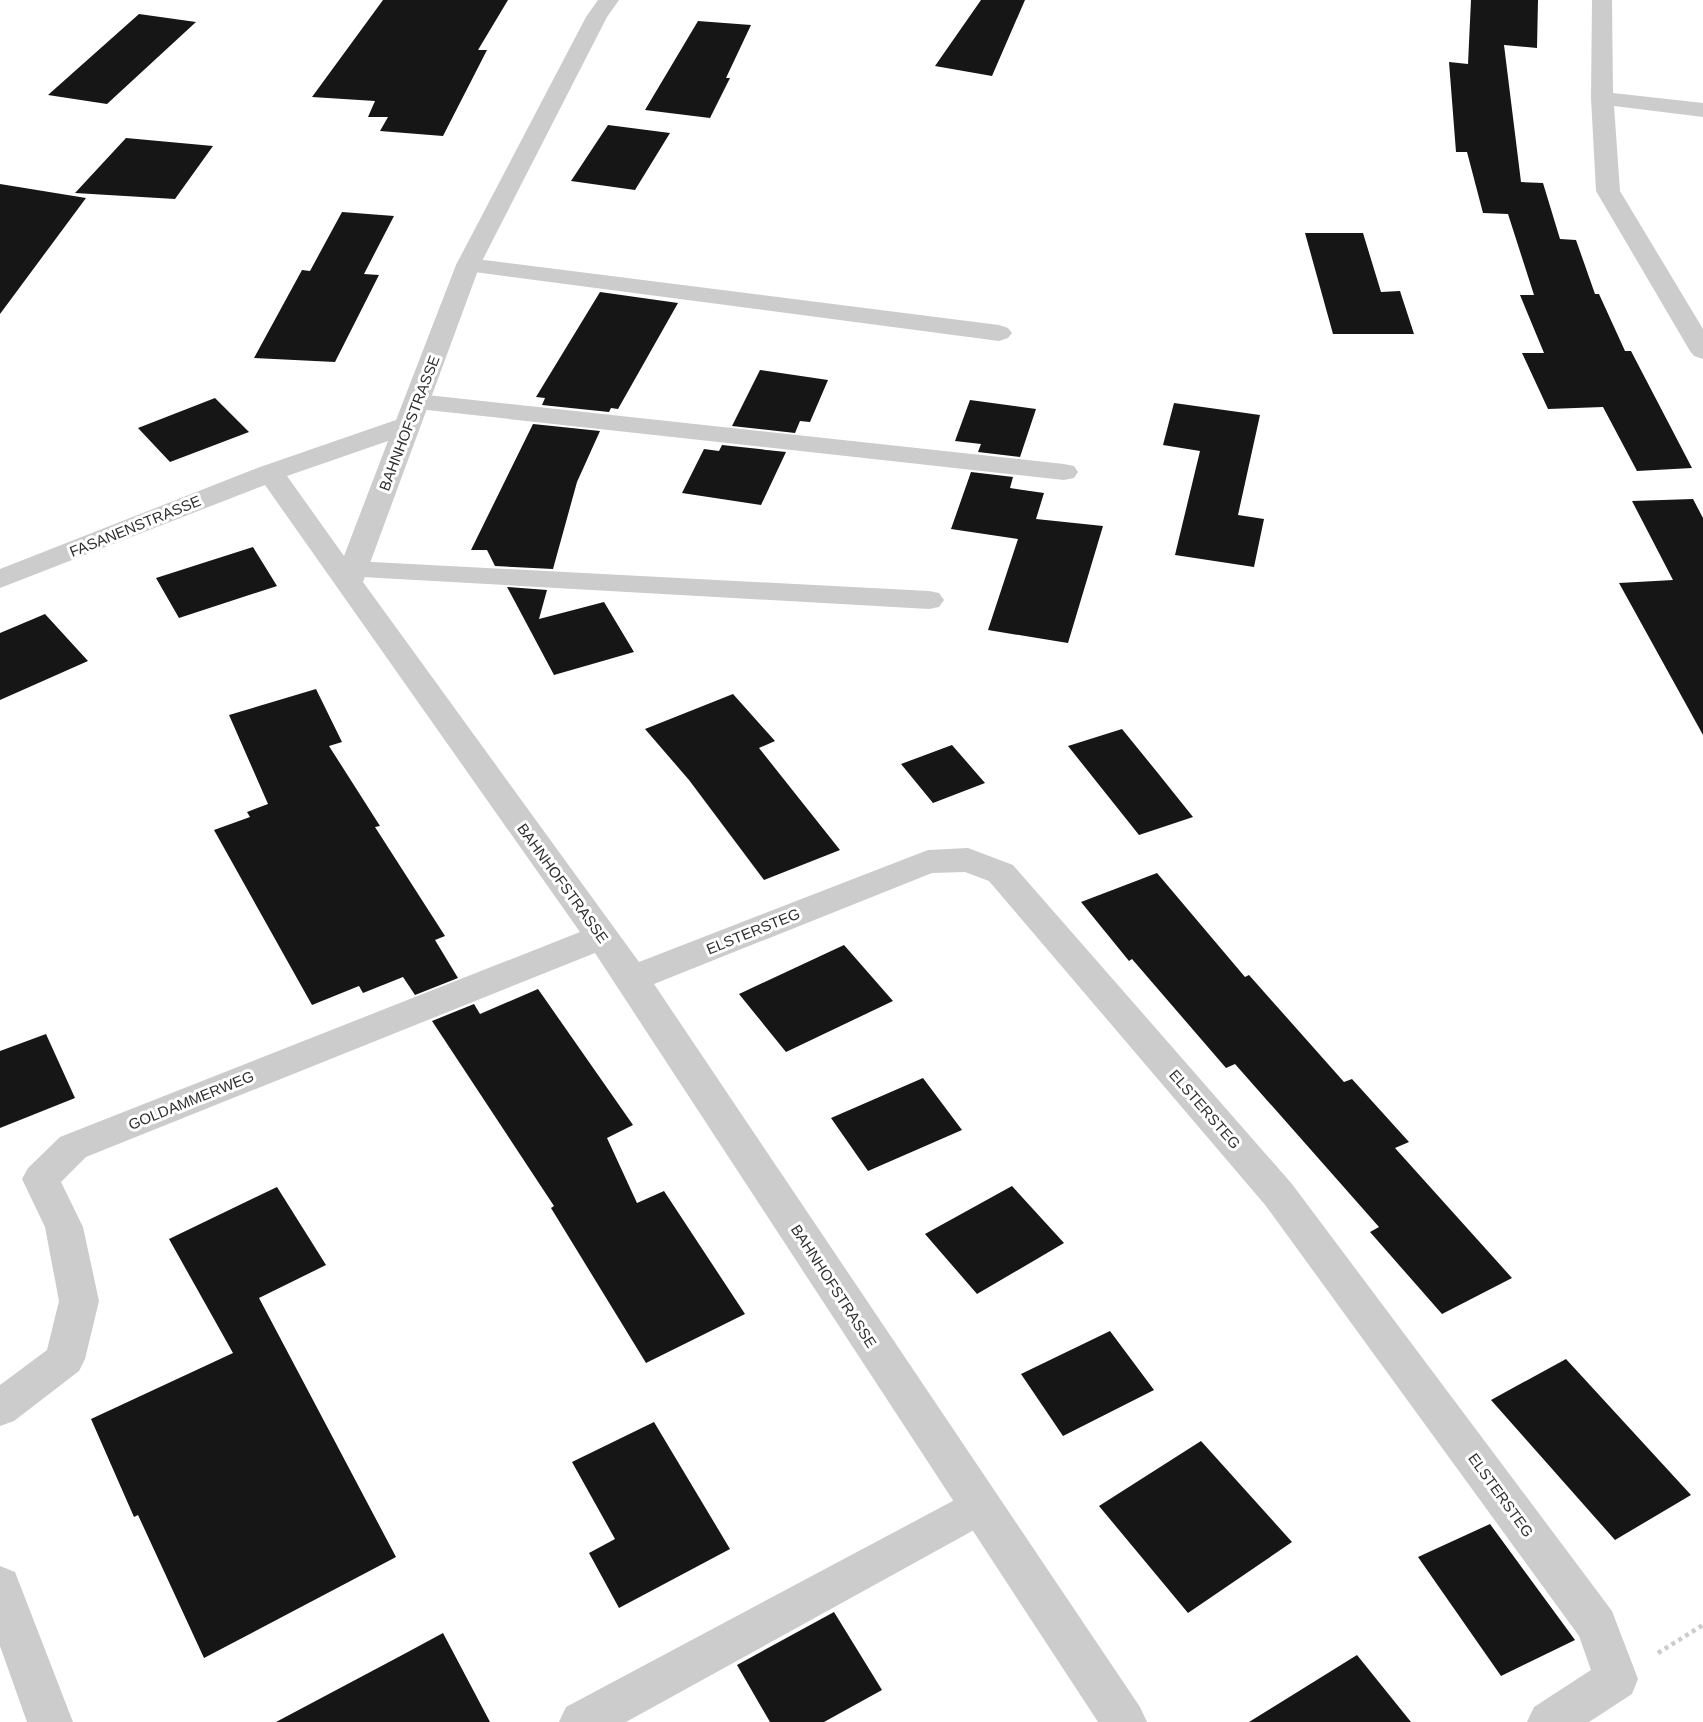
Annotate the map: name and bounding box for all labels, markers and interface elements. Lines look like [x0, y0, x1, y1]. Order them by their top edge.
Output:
street label: BAHNHOFSTRASSE [375, 353, 443, 493]
street label: FASANENSTRASSE [67, 492, 203, 560]
street label: BAHNHOFSTRASSE [514, 820, 612, 946]
street label: ELSTERSTEG [704, 905, 802, 957]
street label: ELSTERSTEG [1166, 1066, 1244, 1152]
street label: GOLDAMMERWEG [126, 1067, 256, 1133]
street label: BAHNHOFSTRASSE [788, 1221, 880, 1351]
street label: ELSTERSTEG [1465, 1450, 1537, 1540]

